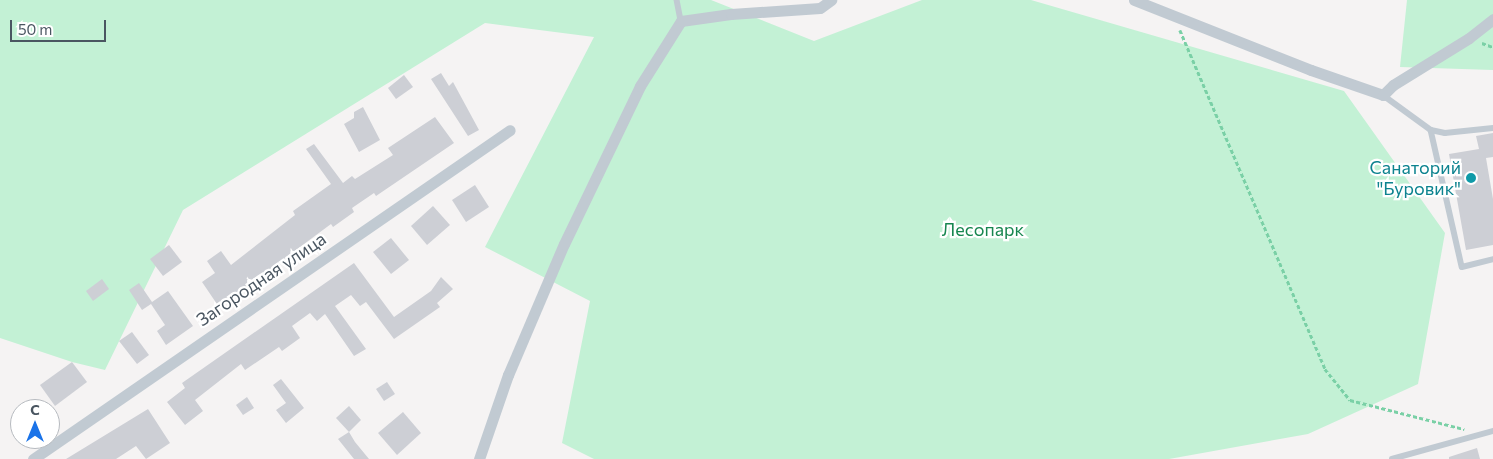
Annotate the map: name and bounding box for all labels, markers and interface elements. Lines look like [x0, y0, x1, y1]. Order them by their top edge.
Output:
scale bar [12, 10, 109, 42]
text: 50 m [18, 20, 52, 38]
place label: Санаторий "Буровик" [1369, 157, 1461, 200]
marker: Санаторий "Буровик" [1465, 172, 1477, 184]
park label: Лесопарк [942, 218, 1024, 240]
street label: Загородная улица [192, 228, 330, 330]
north arrow [10, 399, 60, 449]
text: С [30, 401, 40, 418]

